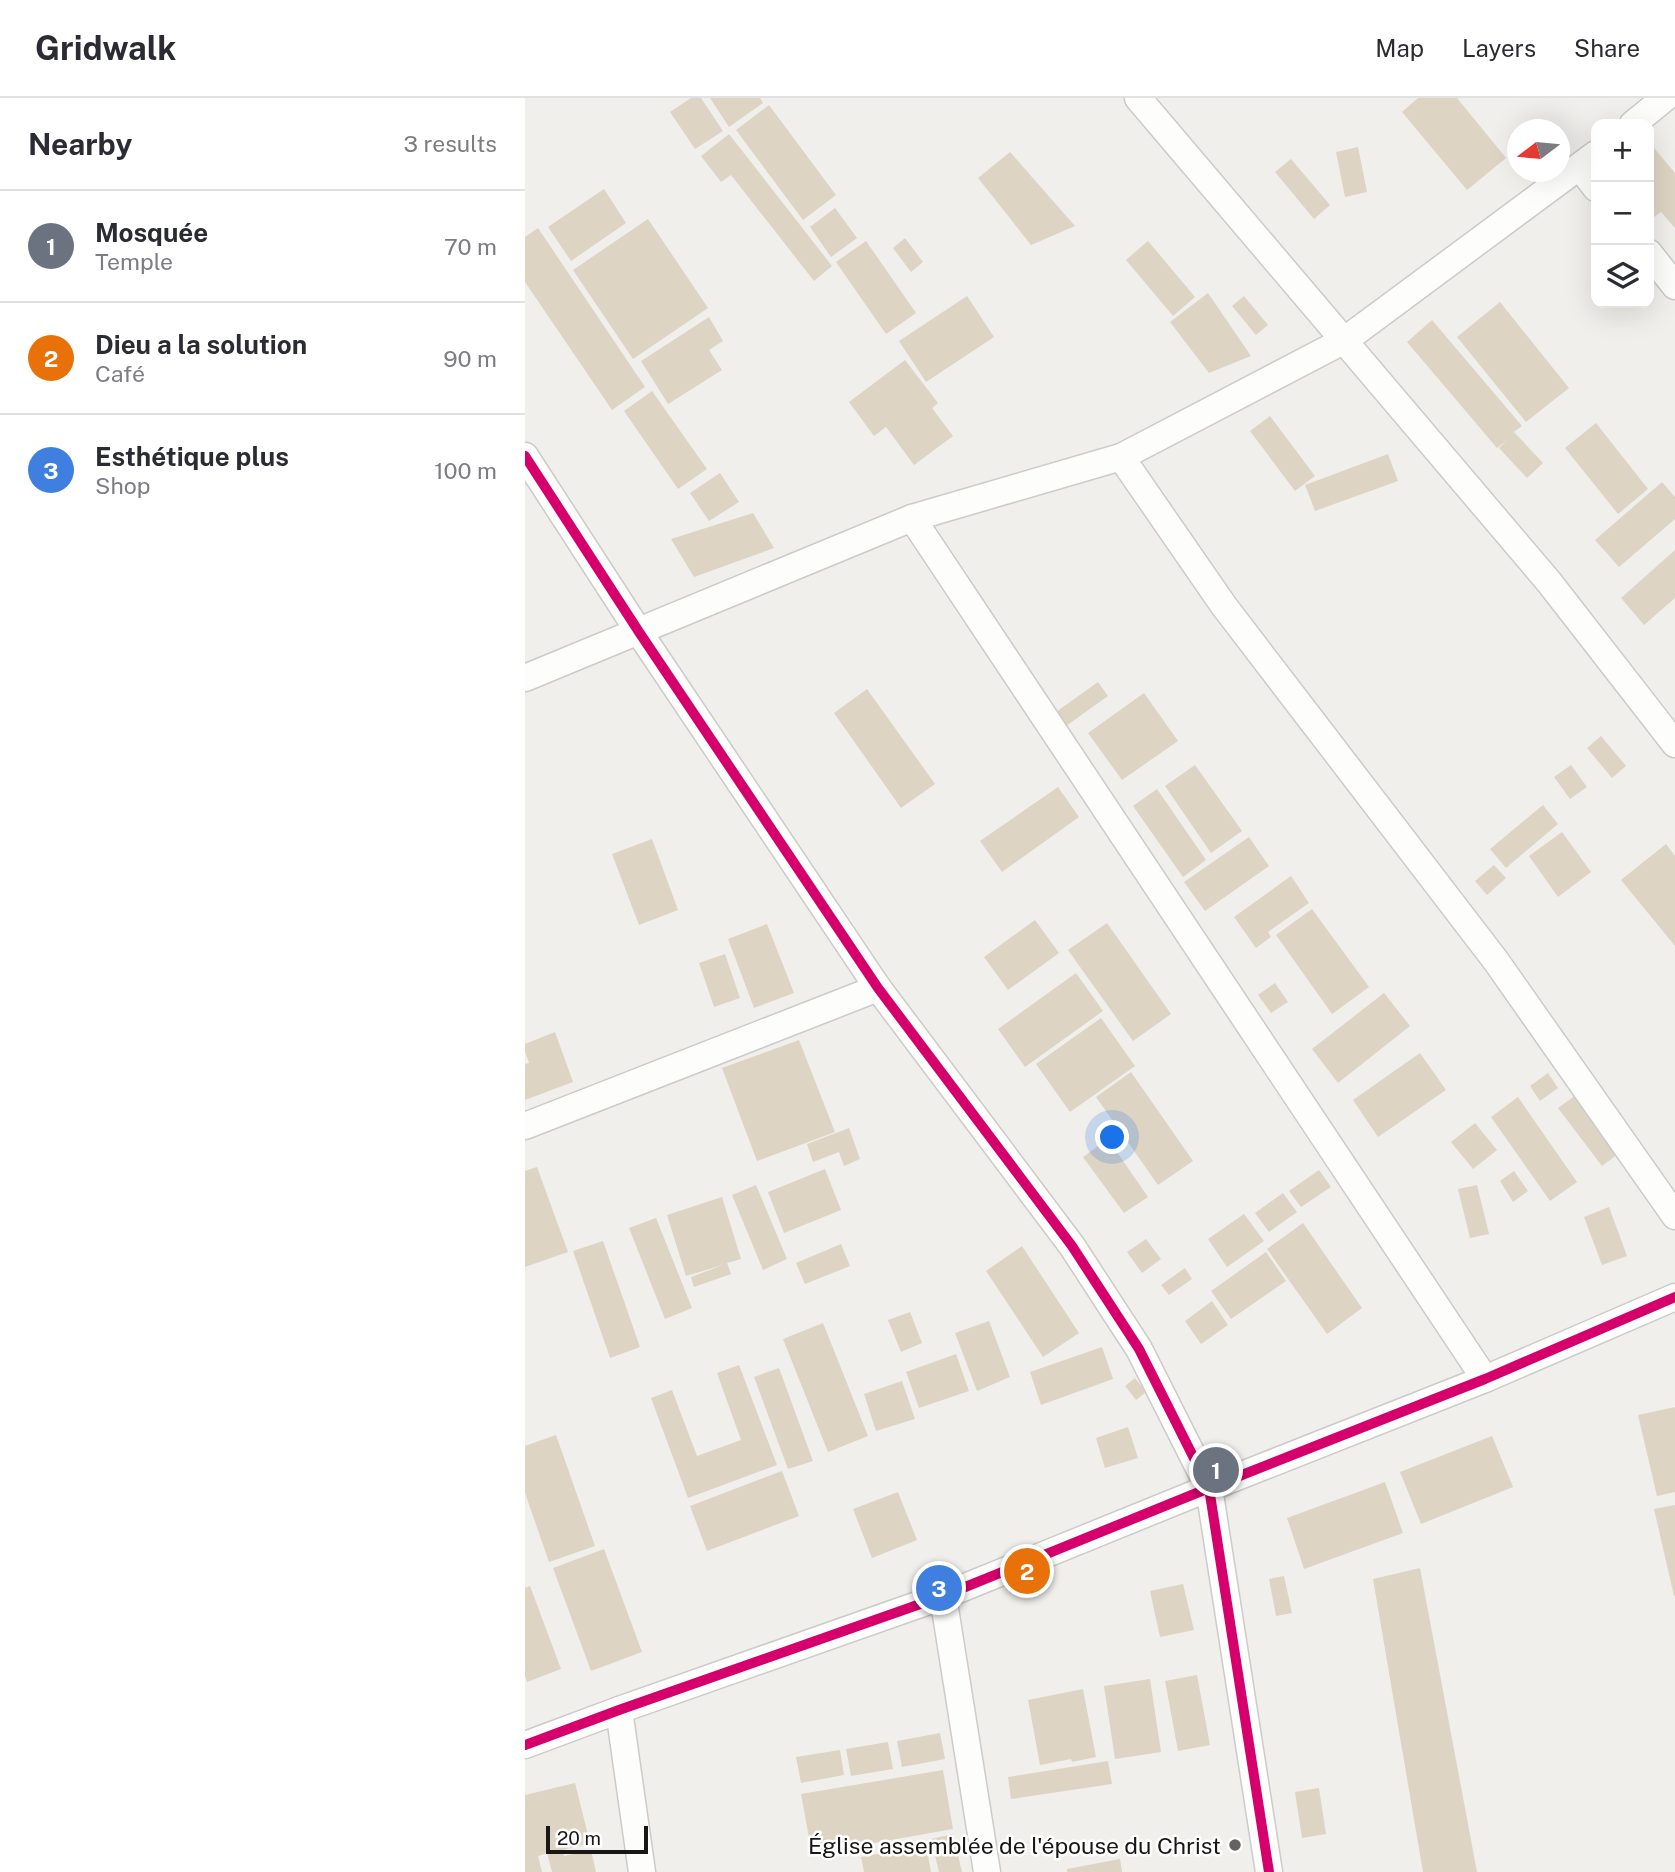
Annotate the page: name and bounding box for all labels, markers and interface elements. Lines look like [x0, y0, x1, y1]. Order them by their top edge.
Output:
text: Gridwalk [35, 29, 176, 67]
text: Map [1375, 34, 1424, 62]
text: Layers [1462, 34, 1536, 62]
text: Share [1574, 34, 1640, 62]
north arrow [1507, 119, 1570, 182]
map controls [1591, 119, 1654, 308]
button: + [1591, 119, 1654, 182]
text: Nearby [28, 126, 132, 162]
text: 3 results [403, 130, 497, 157]
button: − [1591, 182, 1654, 245]
text: Mosquée [95, 217, 208, 248]
text: 1 [46, 233, 56, 260]
text: 70 m [444, 233, 497, 260]
button: layers [1591, 245, 1654, 308]
text: Temple [95, 248, 173, 275]
text: Dieu a la solution [95, 329, 307, 360]
text: 2 [44, 345, 58, 372]
text: 90 m [443, 345, 497, 372]
text: Café [95, 360, 145, 387]
text: Esthétique plus [95, 441, 289, 472]
text: 3 [43, 457, 59, 484]
text: 100 m [434, 457, 497, 484]
text: Shop [95, 472, 150, 499]
your location [1095, 1120, 1129, 1154]
pin: 1 [1193, 1444, 1239, 1496]
pin: 2 [1004, 1545, 1050, 1597]
pin: 3 [916, 1562, 962, 1614]
scale bar [546, 1823, 647, 1855]
text: 20 m [557, 1827, 601, 1849]
place label: Église assemblée de l'épouse du Christ [808, 1832, 1221, 1859]
marker: Église assemblée de l'épouse du Christ [1227, 1837, 1243, 1853]

